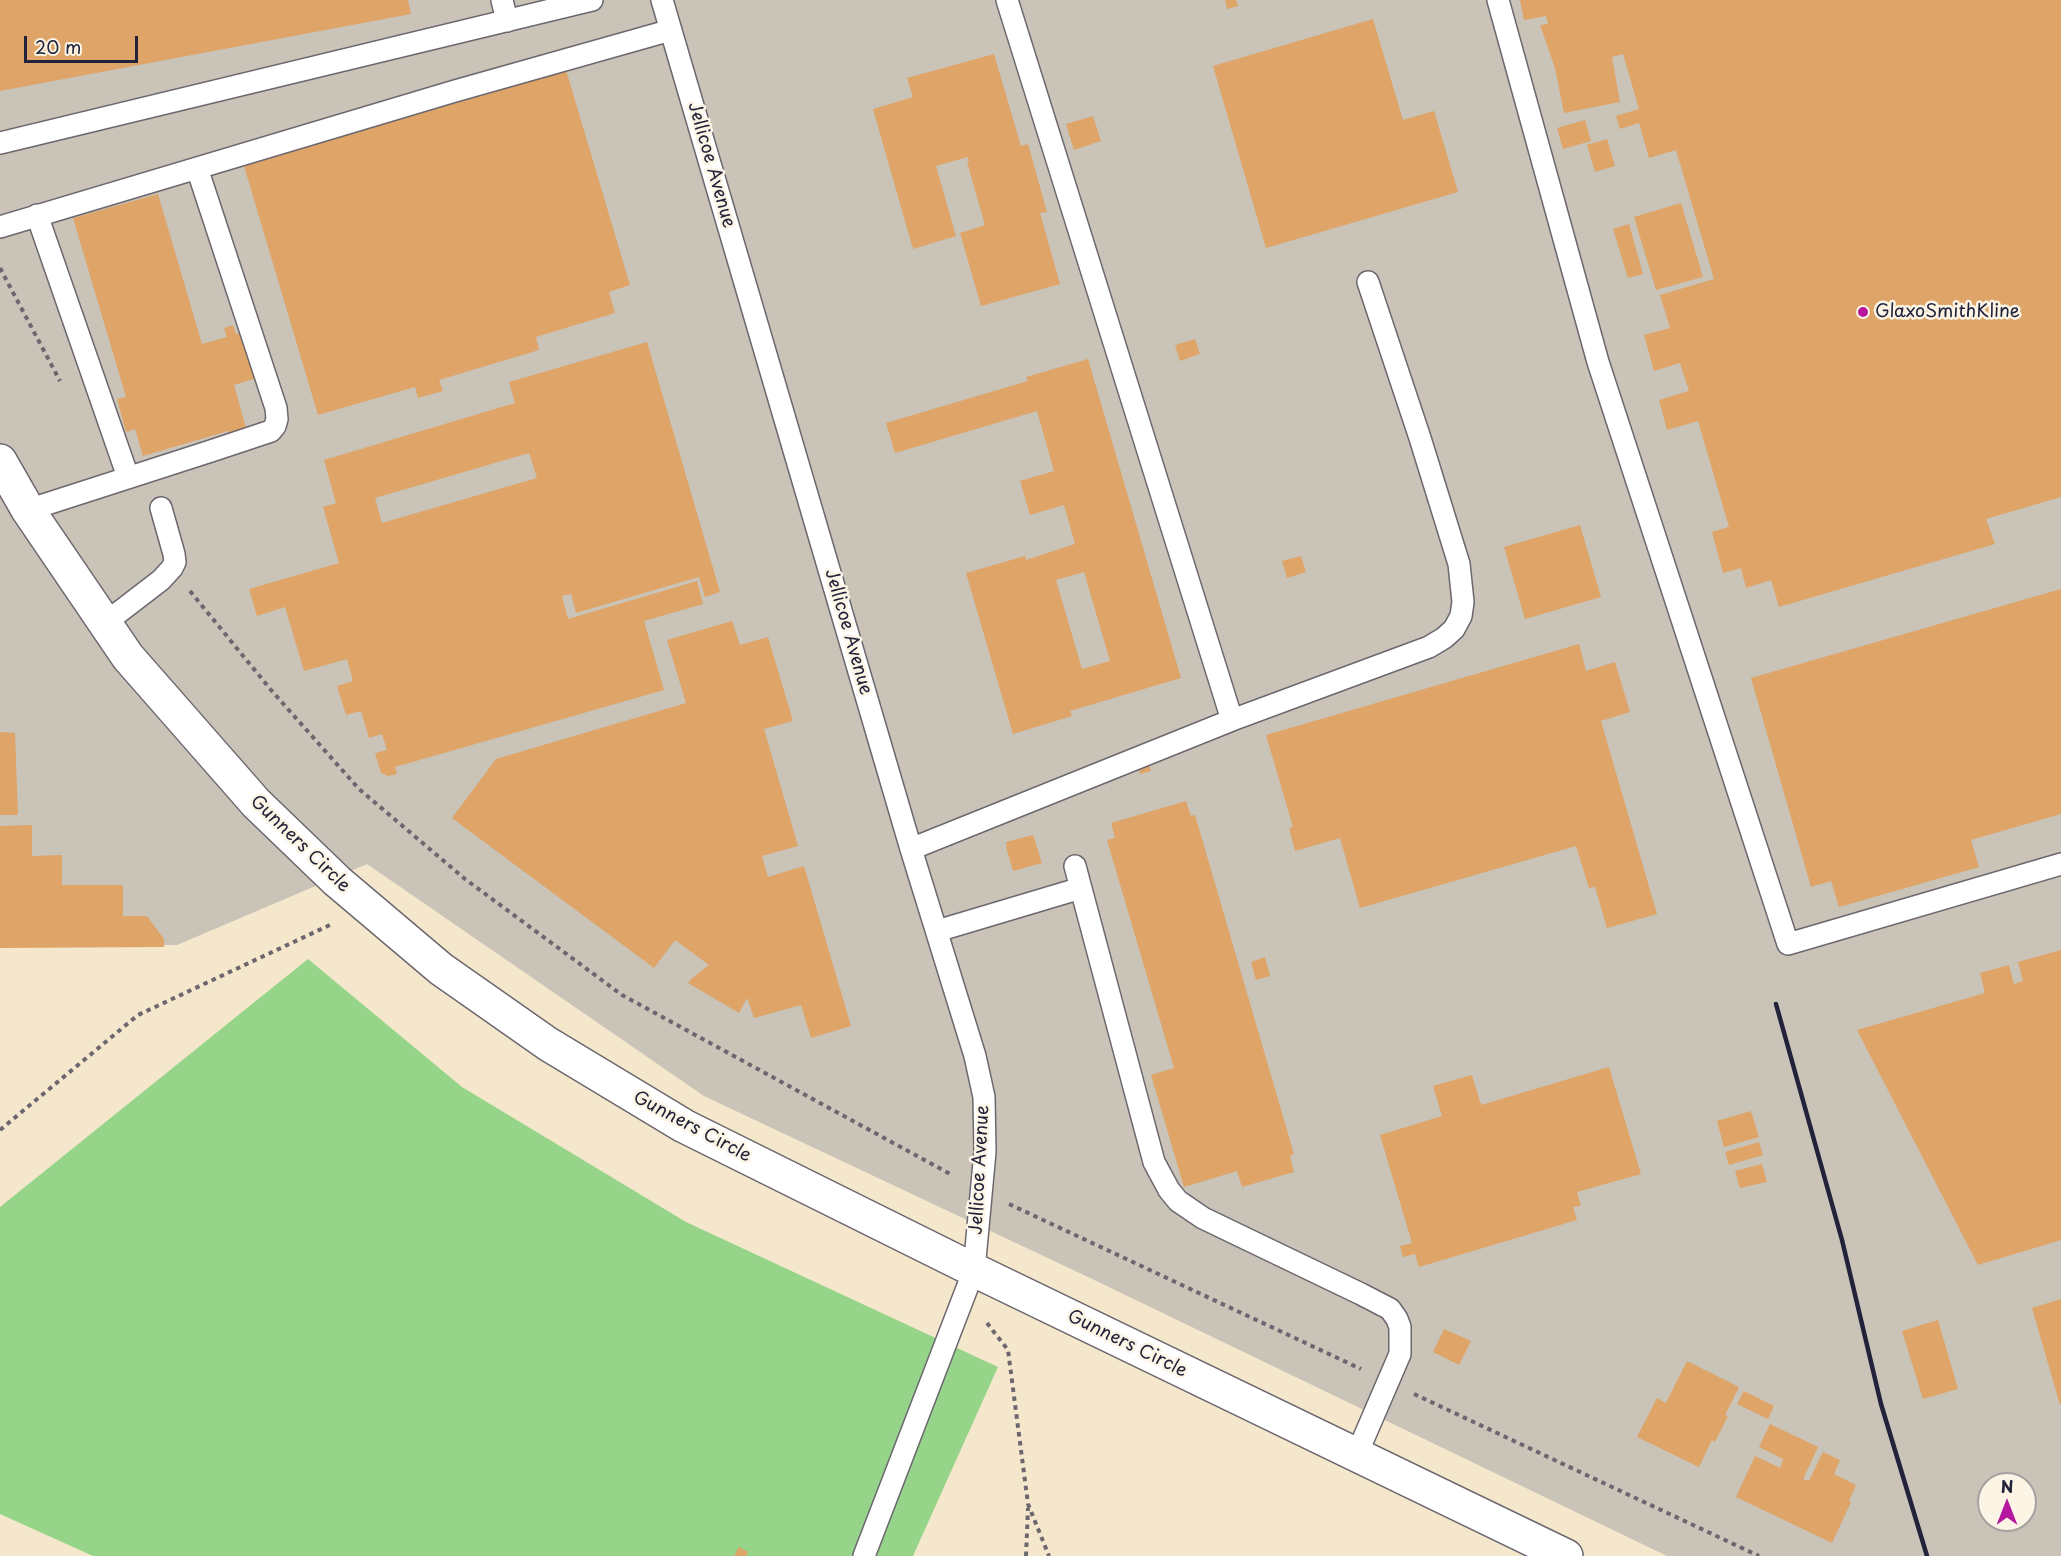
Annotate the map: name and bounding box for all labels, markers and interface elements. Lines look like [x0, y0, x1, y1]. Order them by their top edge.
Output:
scale bar [27, 24, 141, 62]
text: 20 m [35, 33, 81, 60]
street label: Jellicoe Avenue [683, 100, 739, 230]
place label: GlaxoSmithKline [1875, 301, 2020, 323]
marker: GlaxoSmithKline [1856, 305, 1870, 319]
street label: Jellicoe Avenue [820, 567, 876, 697]
street label: Gunners Circle [246, 791, 354, 897]
street label: Gunners Circle [629, 1087, 755, 1167]
street label: Jellicoe Avenue [966, 1105, 994, 1235]
street label: Gunners Circle [1064, 1306, 1190, 1382]
north arrow [1977, 1472, 2037, 1532]
text: N [2001, 1474, 2013, 1498]

